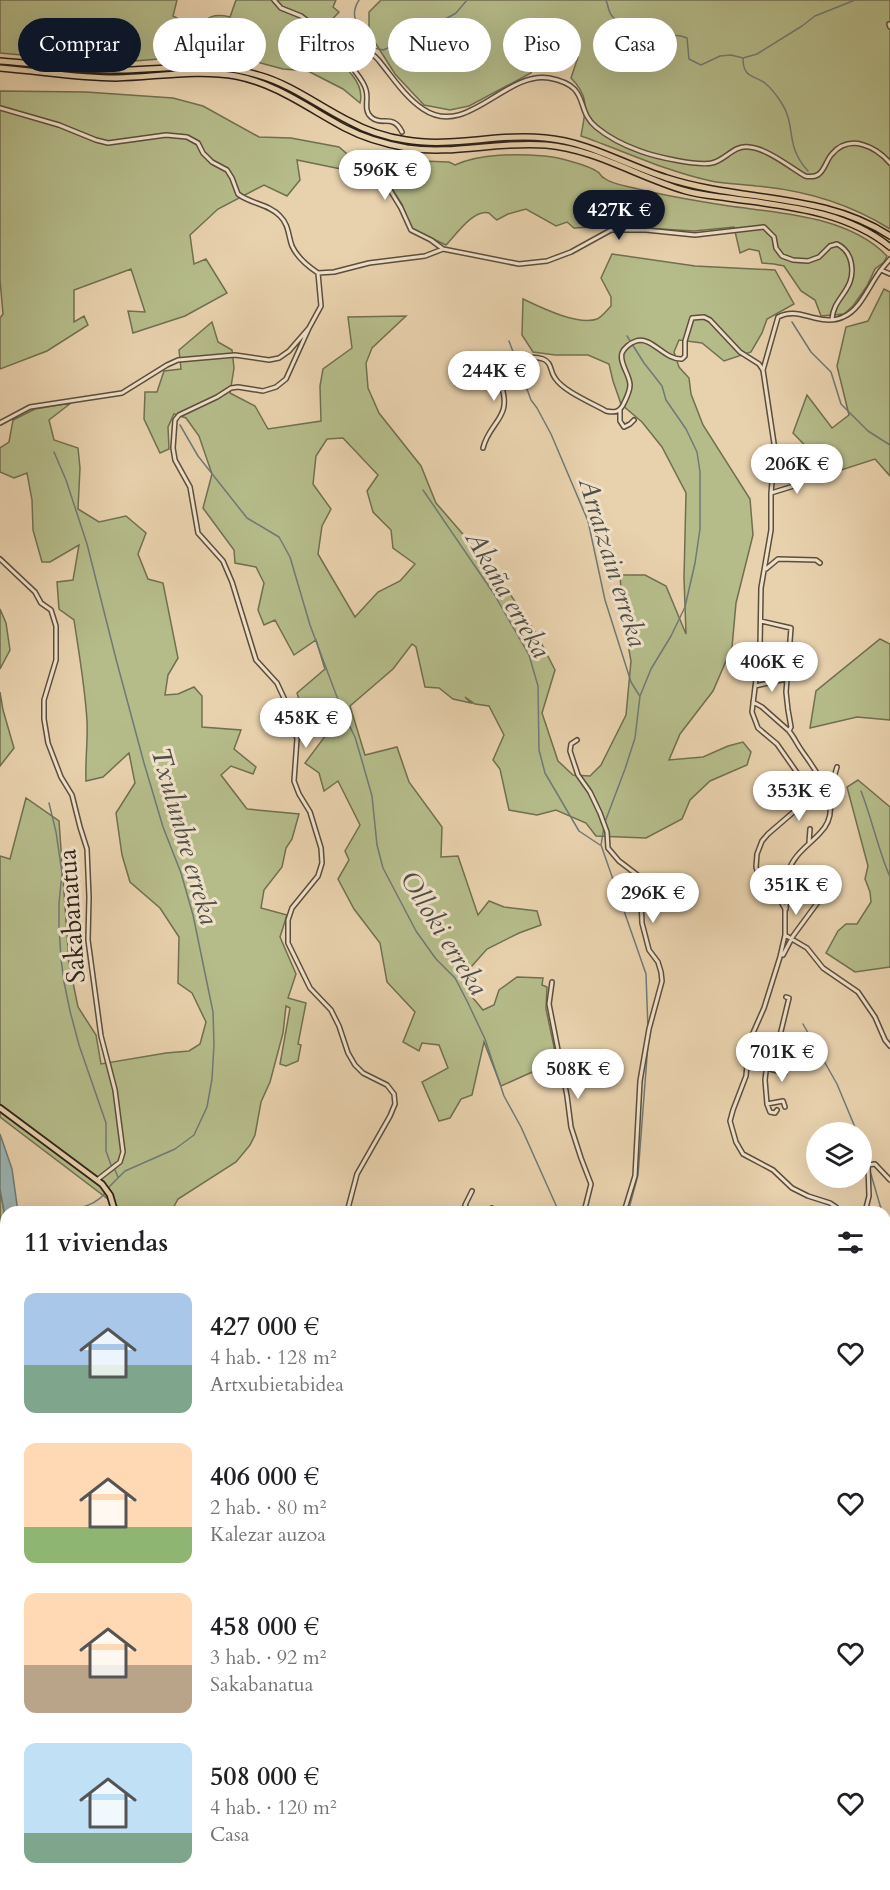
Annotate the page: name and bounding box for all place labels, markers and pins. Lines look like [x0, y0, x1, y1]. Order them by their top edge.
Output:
pin: 596K € [336, 150, 434, 201]
pin: 427K € [570, 190, 668, 241]
pin: 244K € [445, 351, 543, 402]
pin: 206K € [748, 444, 846, 495]
pin: 406K € [723, 642, 821, 693]
pin: 458K € [257, 698, 355, 749]
pin: 353K € [750, 771, 848, 822]
pin: 351K € [747, 865, 845, 916]
pin: 296K € [604, 873, 702, 924]
pin: 701K € [733, 1032, 831, 1083]
pin: 508K € [529, 1049, 627, 1100]

